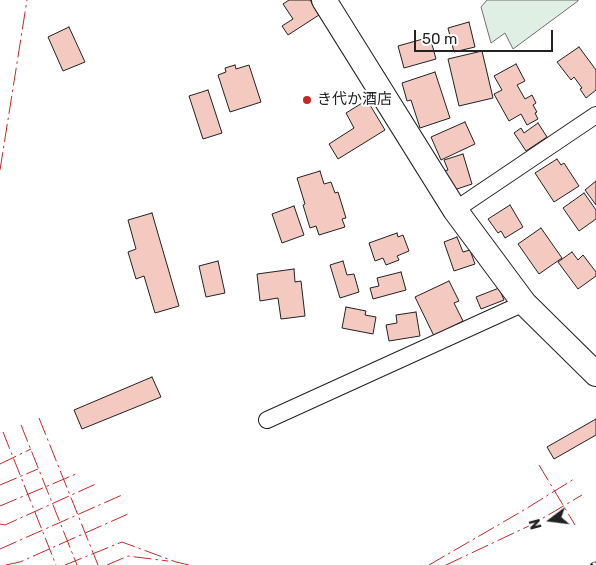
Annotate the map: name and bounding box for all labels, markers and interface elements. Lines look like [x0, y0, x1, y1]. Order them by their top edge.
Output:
scale bar [416, 20, 555, 52]
text: 50 m [422, 30, 457, 48]
place label: き代か酒店 [317, 91, 392, 109]
marker: き代か酒店 [301, 94, 313, 106]
north arrow [526, 495, 576, 545]
text: N [527, 517, 546, 531]

